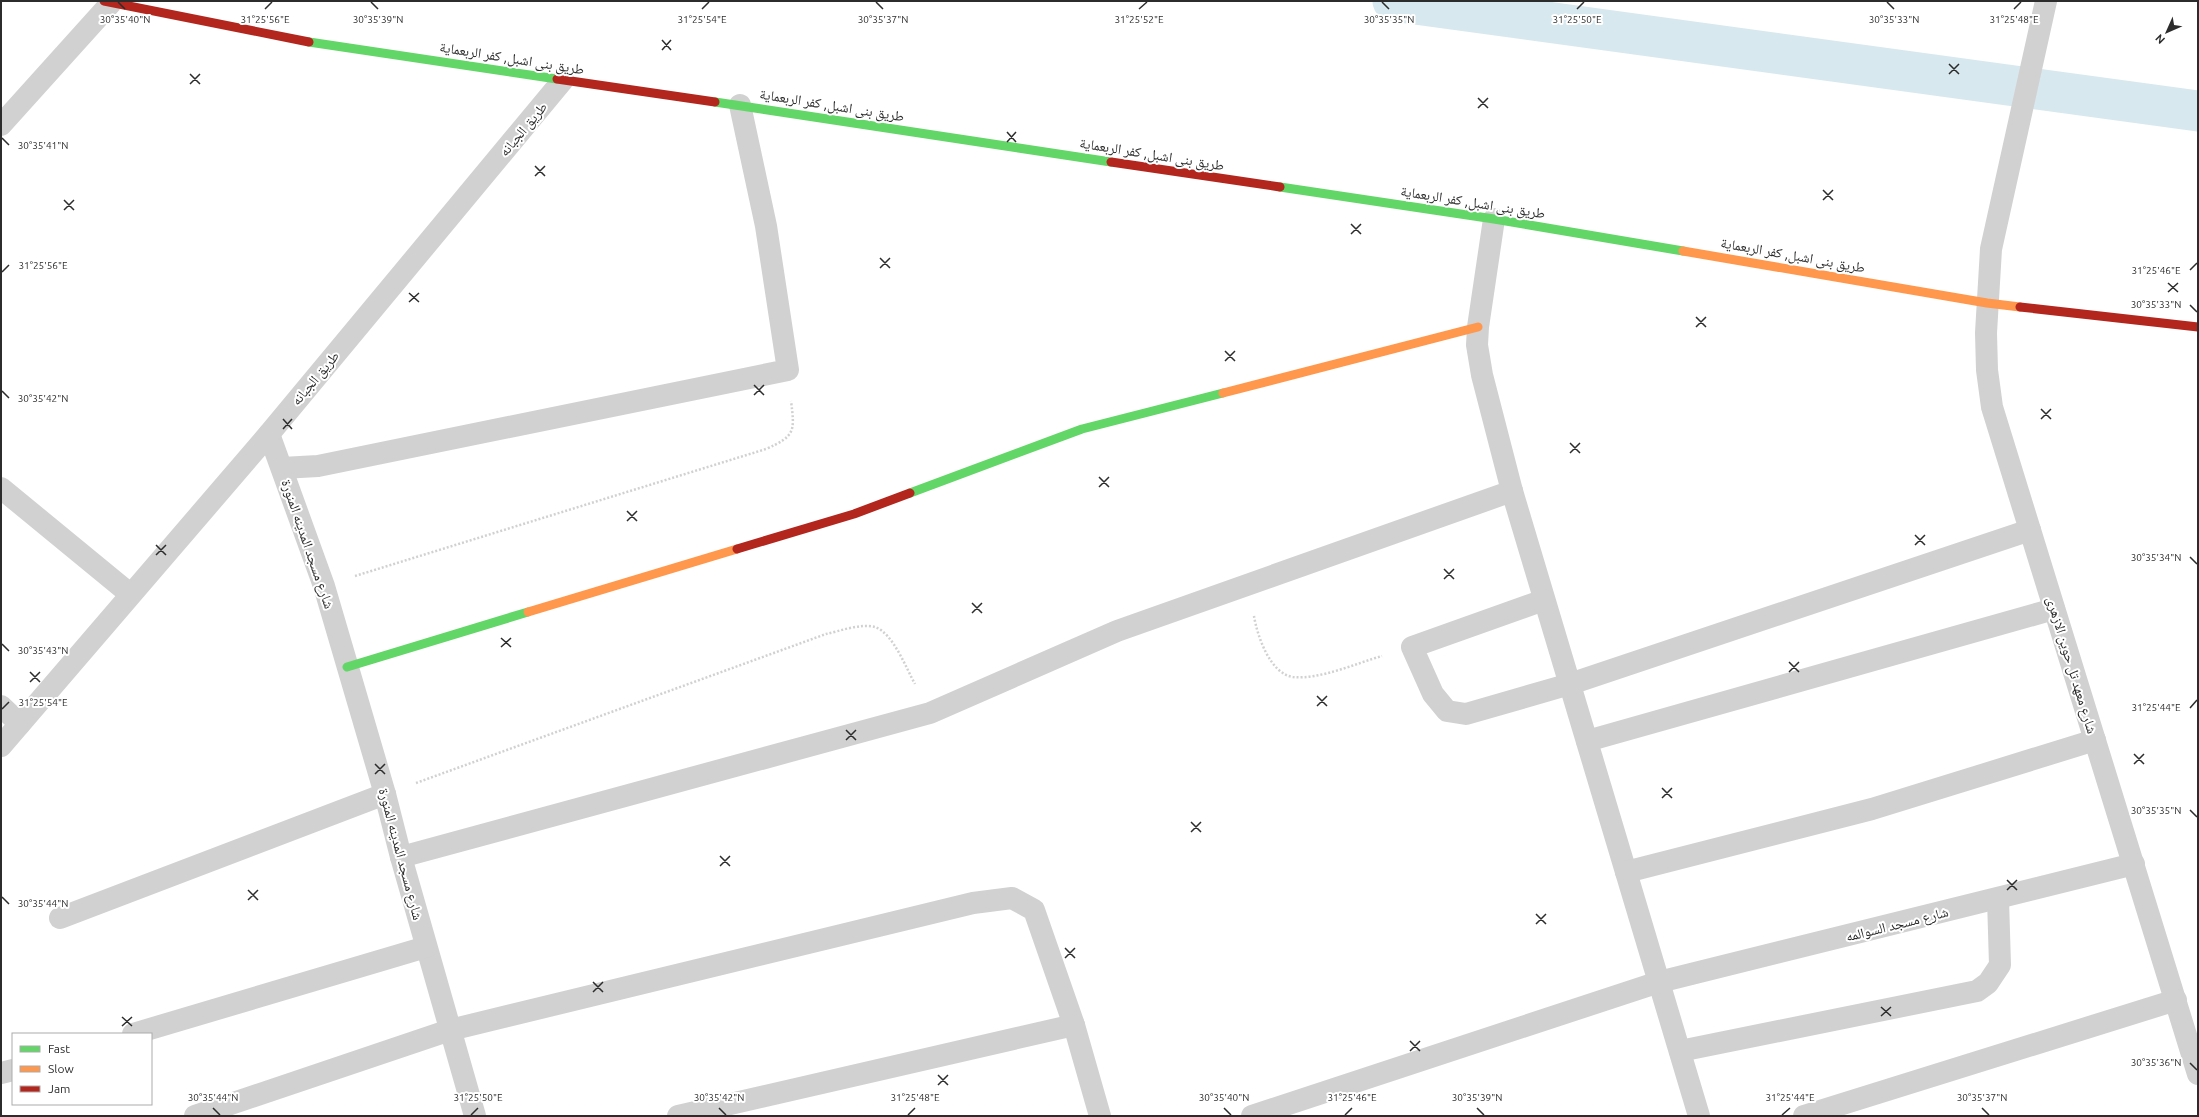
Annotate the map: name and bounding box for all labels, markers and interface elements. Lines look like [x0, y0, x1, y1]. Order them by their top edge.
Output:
north arrow [2147, 12, 2187, 52]
text: 30°35'40"N [100, 14, 150, 25]
text: 31°25'56"E [240, 14, 290, 25]
text: 30°35'39"N [353, 14, 403, 25]
text: 31°25'54"E [677, 14, 727, 25]
text: 30°35'37"N [858, 14, 908, 25]
text: 31°25'52"E [1114, 14, 1164, 25]
text: 30°35'35"N [1364, 14, 1414, 25]
text: 31°25'50"E [1552, 14, 1602, 25]
text: 30°35'33"N [1869, 14, 1919, 25]
text: 31°25'48"E [1989, 14, 2039, 25]
text: N [2153, 32, 2167, 46]
street label: طريق بنى اشبل, كفر الربعماية [438, 39, 586, 79]
street label: طريق بنى اشبل, كفر الربعماية [758, 86, 906, 126]
street label: طريق الجبانه [496, 99, 552, 160]
street label: طريق بنى اشبل, كفر الربعماية [1078, 135, 1226, 175]
text: 30°35'41"N [18, 140, 68, 151]
street label: طريق بنى اشبل, كفر الربعماية [1399, 183, 1547, 223]
street label: طريق بنى اشبل, كفر الربعماية [1719, 234, 1866, 278]
text: 31°25'56"E [18, 260, 68, 271]
text: 31°25'46"E [2131, 265, 2181, 276]
text: 30°35'33"N [2131, 299, 2181, 310]
street label: طريق الجبانه [288, 348, 344, 409]
text: 30°35'42"N [18, 393, 68, 404]
street label: شارع مسجد المدينه المنورة [276, 477, 338, 611]
text: 30°35'34"N [2131, 552, 2181, 563]
street label: شارع معهد تل حوين الازهرى [2042, 595, 2100, 736]
text: 30°35'43"N [18, 645, 68, 656]
text: 31°25'54"E [18, 697, 68, 708]
text: 31°25'44"E [2131, 702, 2181, 713]
street label: شارع مسجد المدينه المنورة [374, 786, 426, 922]
text: 30°35'35"N [2131, 805, 2181, 816]
text: 30°35'44"N [18, 898, 68, 909]
street label: شارع مسجد السوالمه [1844, 904, 1950, 946]
legend [12, 1033, 152, 1105]
text: Fast [48, 1042, 70, 1055]
text: 30°35'36"N [2131, 1057, 2181, 1068]
text: Slow [48, 1062, 74, 1075]
text: Jam [48, 1082, 70, 1095]
text: 30°35'44"N [188, 1092, 238, 1103]
text: 31°25'50"E [453, 1092, 503, 1103]
text: 30°35'42"N [694, 1092, 744, 1103]
text: 31°25'48"E [890, 1092, 940, 1103]
text: 30°35'40"N [1199, 1092, 1249, 1103]
text: 31°25'46"E [1327, 1092, 1377, 1103]
text: 30°35'39"N [1452, 1092, 1502, 1103]
text: 31°25'44"E [1765, 1092, 1815, 1103]
text: 30°35'37"N [1957, 1092, 2007, 1103]

